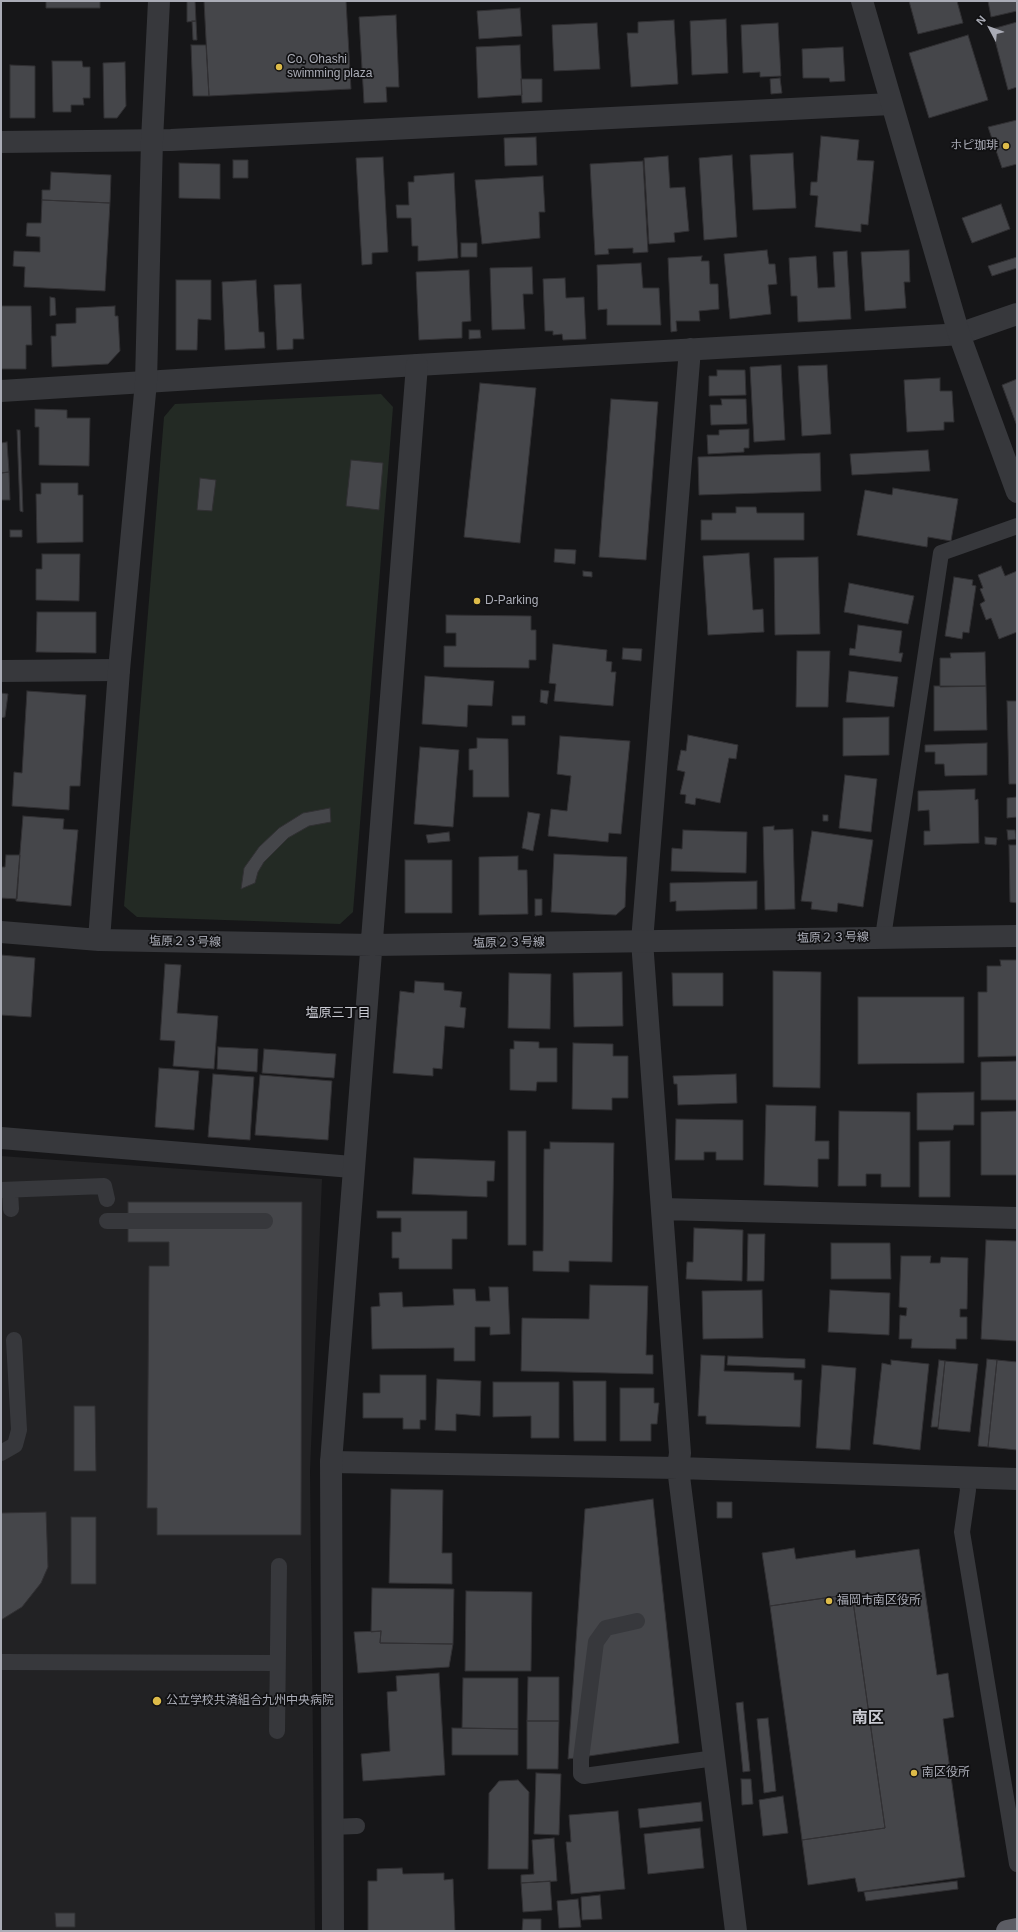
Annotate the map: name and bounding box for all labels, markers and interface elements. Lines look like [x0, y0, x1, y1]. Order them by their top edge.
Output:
north arrow [970, 8, 1010, 48]
text: N [974, 13, 988, 27]
place label: Co. Ohashi swimming plaza [287, 53, 372, 81]
marker: Co. Ohashi swimming plaza [274, 62, 284, 72]
place label: ホピ珈琲 [950, 139, 998, 153]
marker: ホピ珈琲 [1001, 141, 1011, 151]
place label: D-Parking [485, 594, 538, 608]
marker: D-Parking [472, 596, 482, 606]
street label: 塩原２３号線 [797, 930, 869, 946]
street label: 塩原２３号線 [149, 934, 221, 950]
street label: 塩原２３号線 [473, 935, 545, 951]
district label: 塩原三丁目 [306, 1005, 370, 1021]
place label: 福岡市南区役所 [837, 1594, 921, 1608]
marker: 福岡市南区役所 [824, 1596, 834, 1606]
place label: 公立学校共済組合九州中央病院 [166, 1694, 334, 1708]
marker: 公立学校共済組合九州中央病院 [151, 1695, 163, 1707]
district label: 南区 [852, 1709, 884, 1729]
place label: 南区役所 [922, 1766, 970, 1780]
marker: 南区役所 [909, 1768, 919, 1778]

